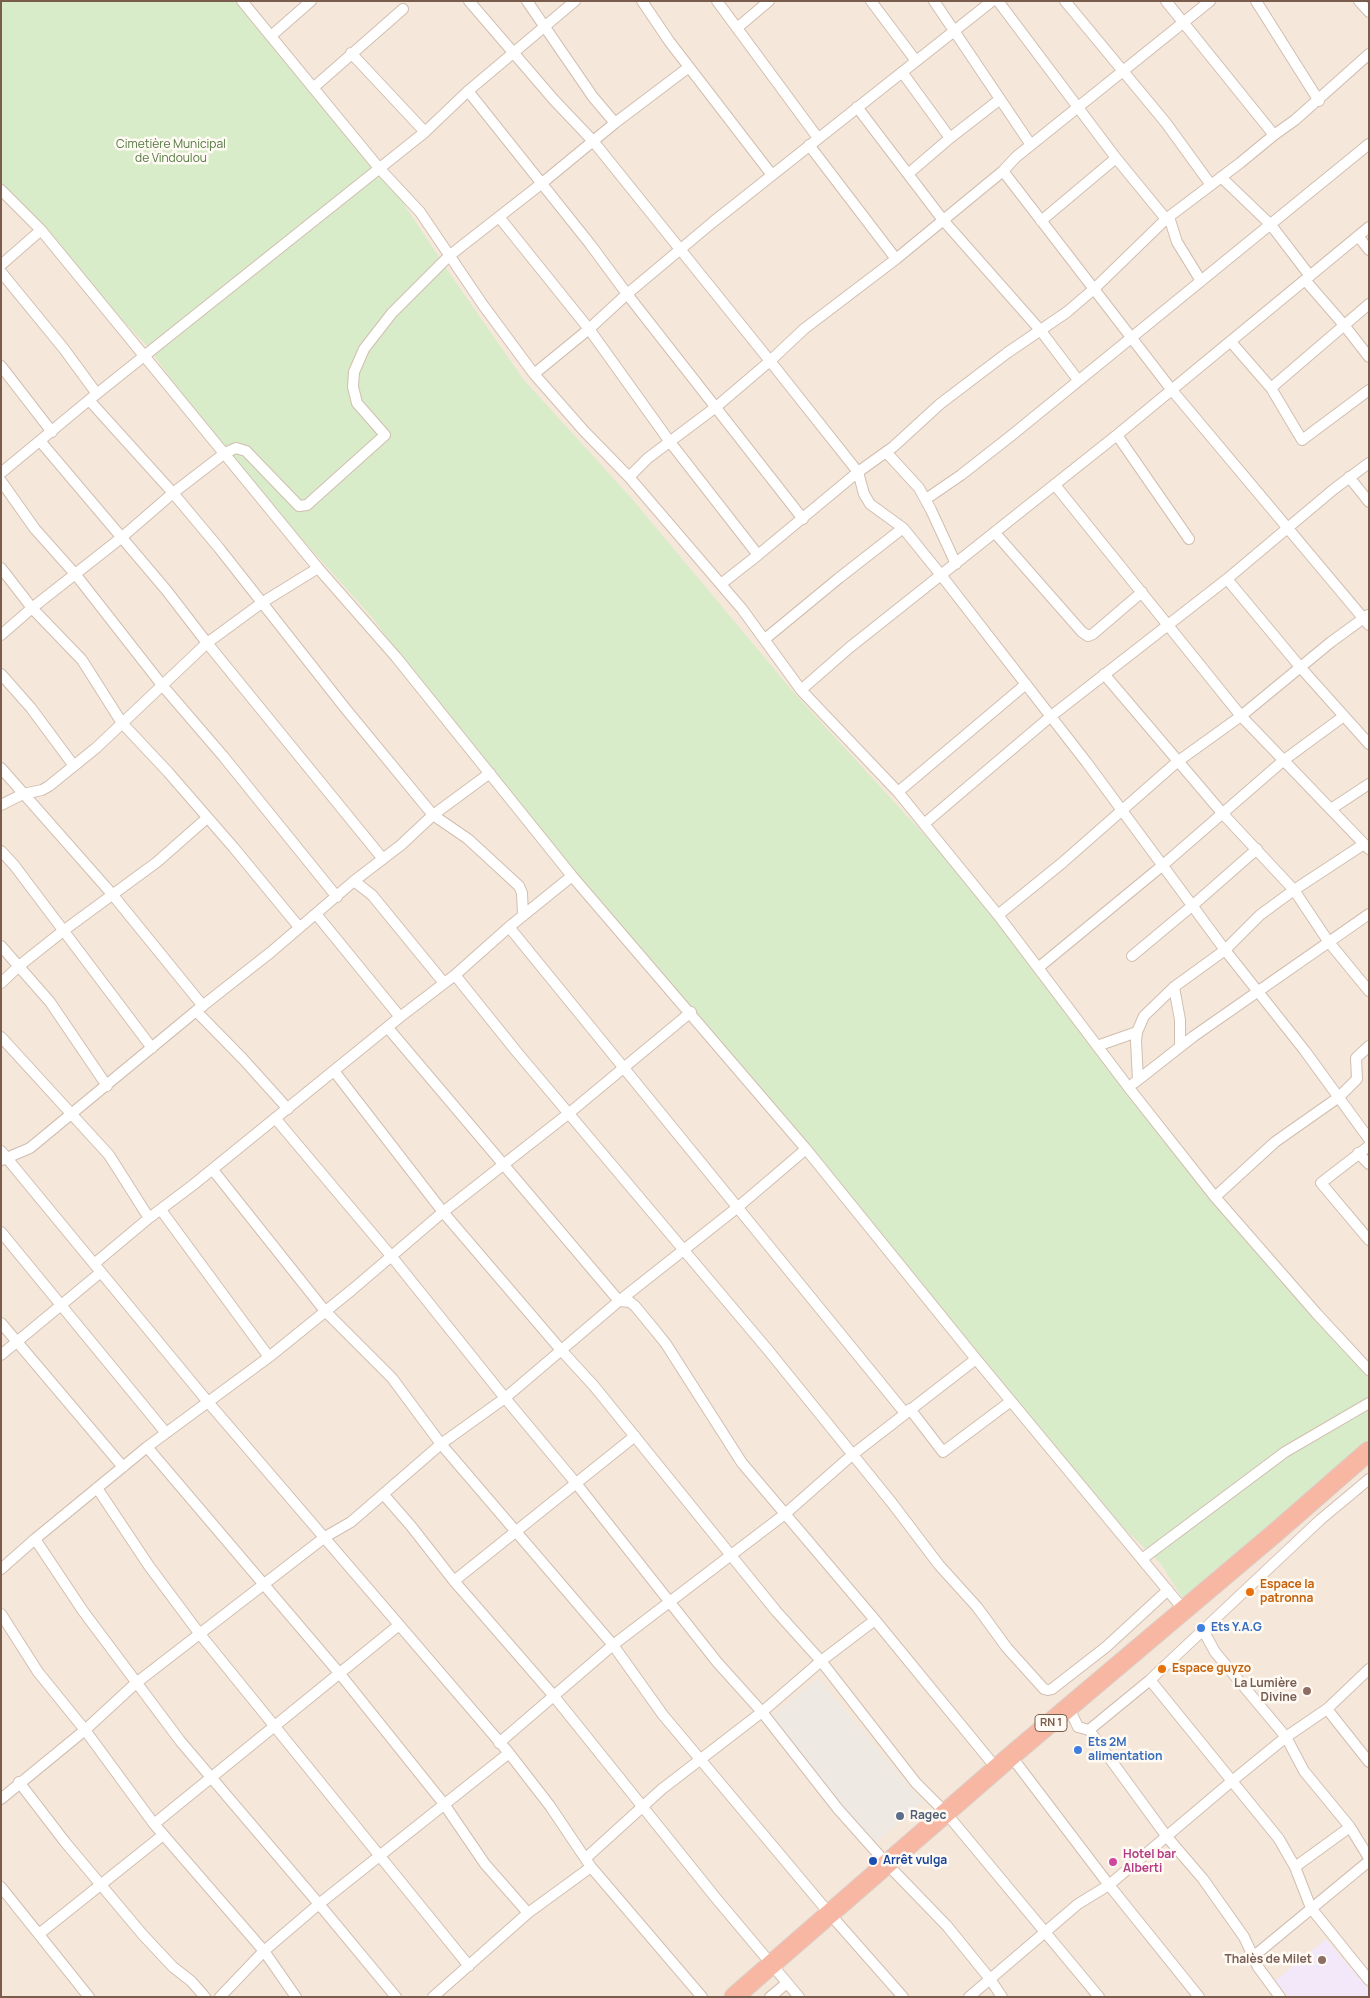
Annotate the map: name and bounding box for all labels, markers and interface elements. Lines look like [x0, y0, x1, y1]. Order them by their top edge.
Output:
park label: Cimetière Municipal de Vindoulou [116, 138, 226, 166]
place label: Espace la patronna [1260, 1578, 1314, 1606]
marker: Espace la patronna [1244, 1586, 1256, 1598]
place label: Ets Y.A.G [1211, 1621, 1262, 1635]
marker: Ets Y.A.G [1195, 1622, 1207, 1634]
place label: Espace guyzo [1172, 1662, 1251, 1676]
marker: Espace guyzo [1156, 1663, 1168, 1675]
place label: La Lumière Divine [1234, 1677, 1297, 1705]
marker: La Lumière Divine [1301, 1685, 1313, 1697]
road number: RN 1 [1035, 1715, 1067, 1732]
place label: Ets 2M alimentation [1088, 1736, 1162, 1764]
marker: Ets 2M alimentation [1072, 1744, 1084, 1756]
place label: Ragec [910, 1809, 946, 1823]
marker: Ragec [894, 1810, 906, 1822]
place label: Hotel bar Alberti [1123, 1848, 1176, 1876]
place label: Arrêt vulga [883, 1854, 947, 1868]
marker: Arrêt vulga [867, 1855, 879, 1867]
marker: Hotel bar Alberti [1107, 1856, 1119, 1868]
place label: Thalès de Milet [1224, 1953, 1312, 1967]
marker: Thalès de Milet [1316, 1954, 1328, 1966]

